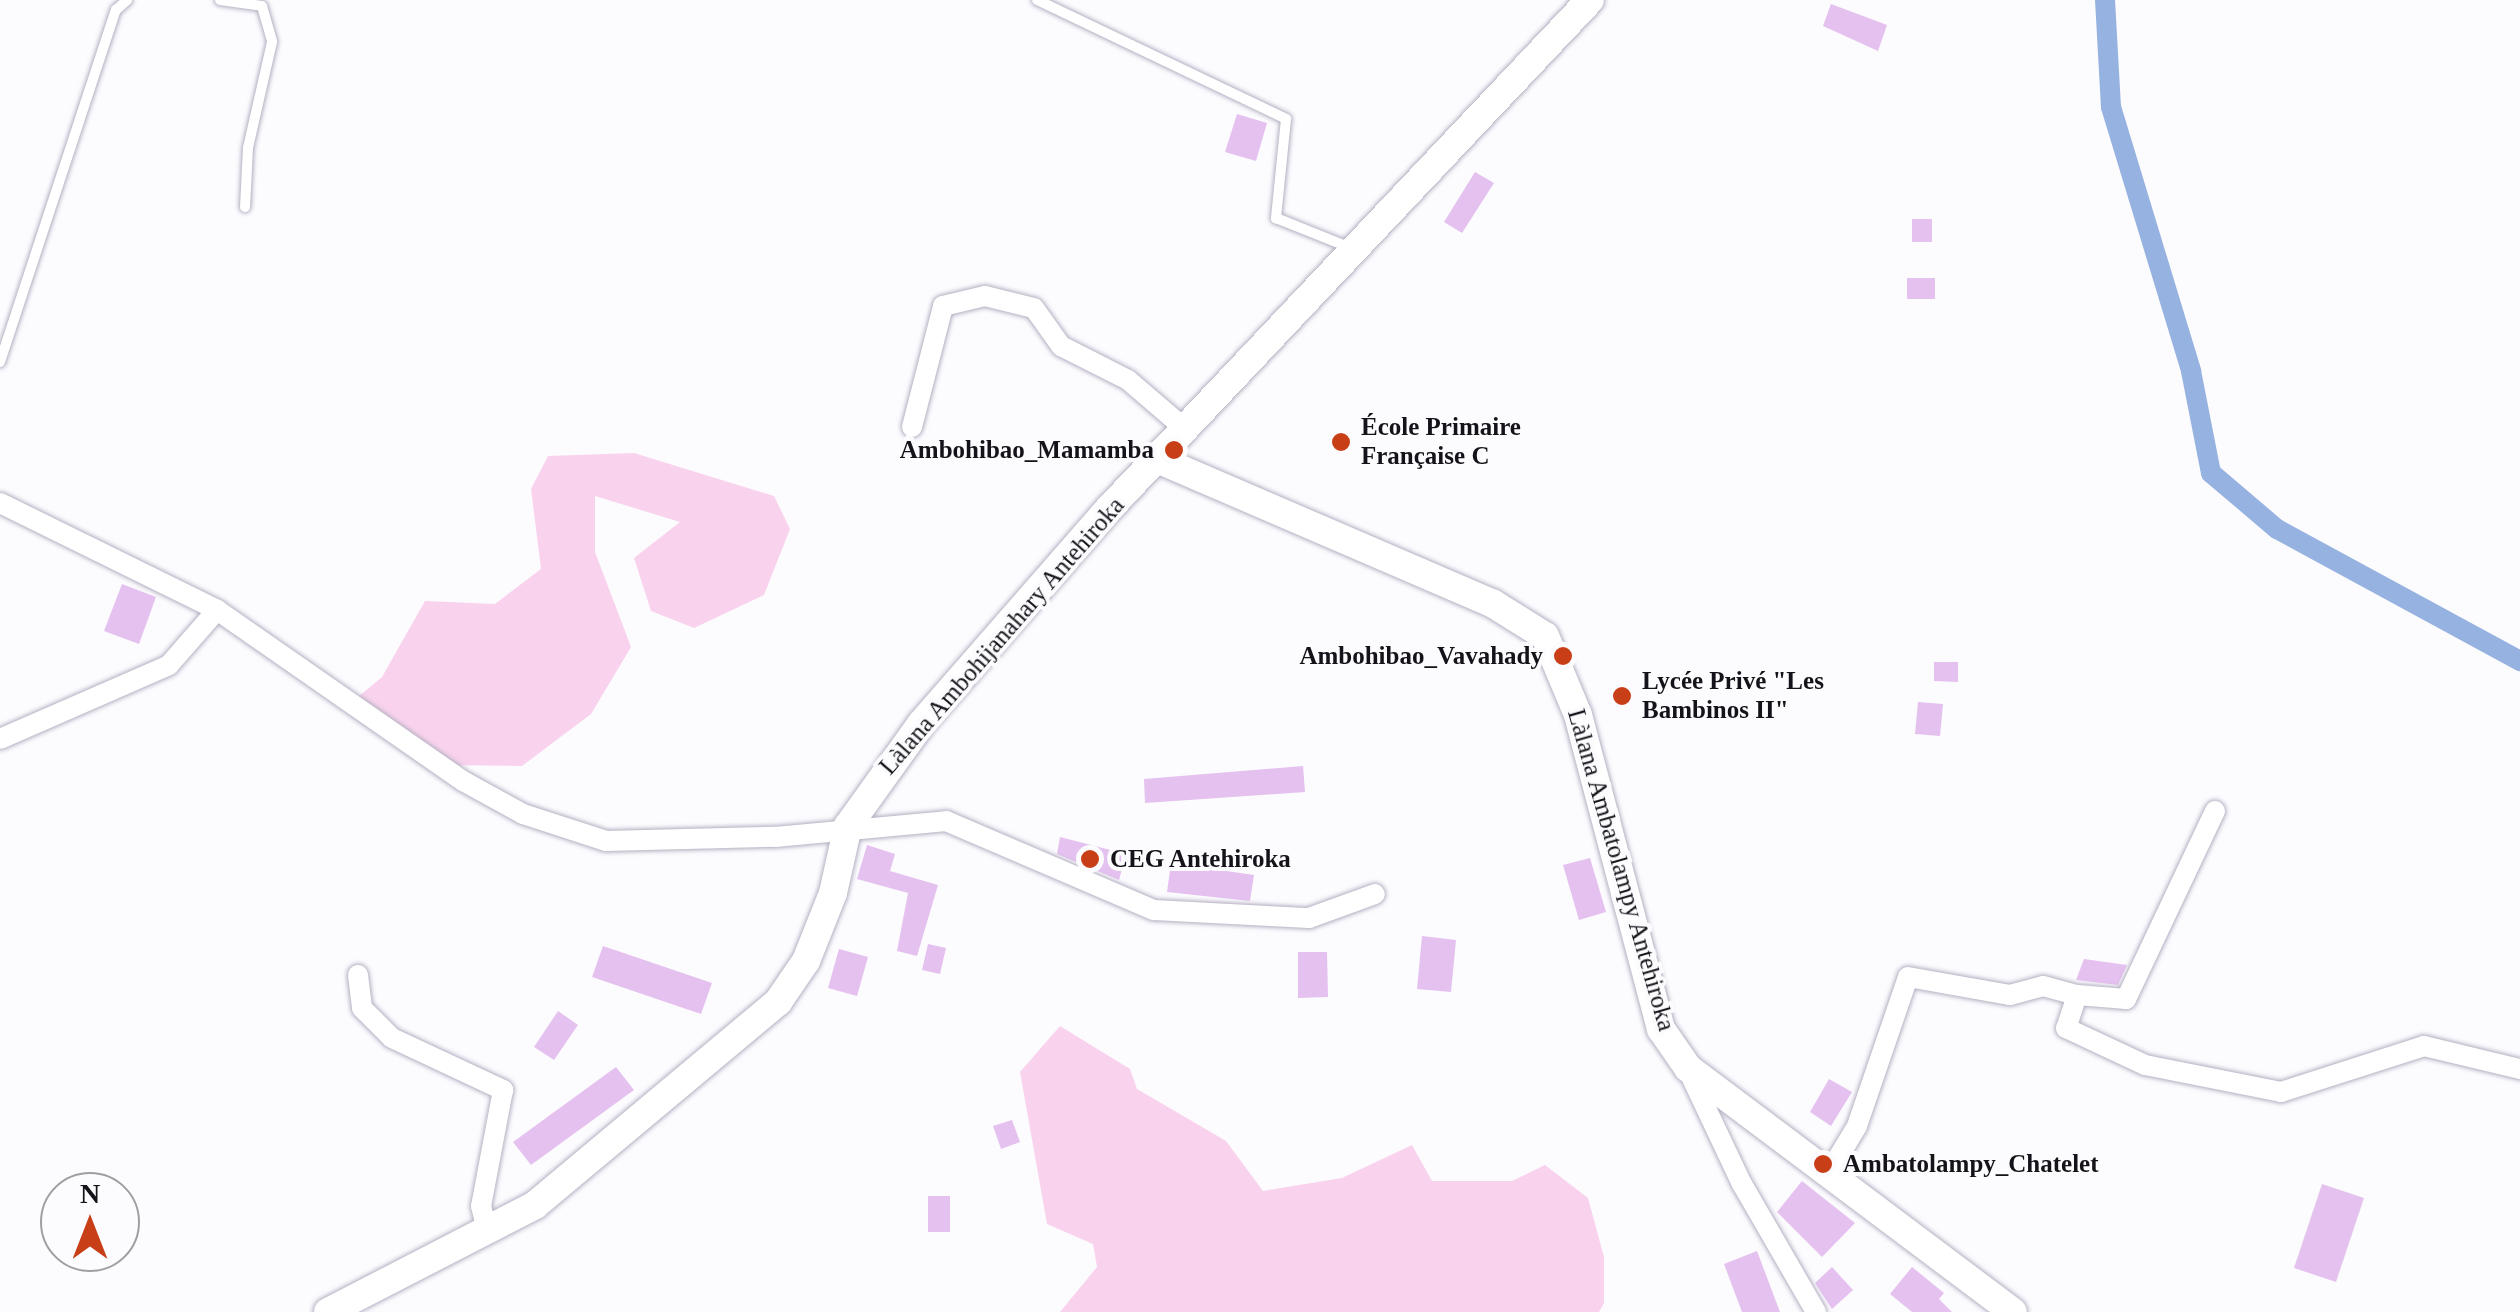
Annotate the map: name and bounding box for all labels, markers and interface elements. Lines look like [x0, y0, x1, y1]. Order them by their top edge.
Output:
place label: École Primaire Française C [1361, 413, 1521, 472]
marker: École Primaire Française C [1330, 431, 1352, 453]
place label: Ambohibao_Mamamba [900, 435, 1154, 465]
marker: Ambohibao_Mamamba [1163, 439, 1185, 461]
street label: Làlana Ambohijanahary Antehiroka [872, 490, 1132, 782]
place label: Ambohibao_Vavahady [1299, 641, 1543, 671]
marker: Ambohibao_Vavahady [1552, 645, 1574, 667]
place label: Lycée Privé "Les Bambinos II" [1642, 667, 1824, 726]
marker: Lycée Privé "Les Bambinos II" [1611, 685, 1633, 707]
street label: Làlana Ambatolampy Antehiroka [1560, 704, 1682, 1036]
place label: CEG Antehiroka [1110, 844, 1292, 874]
marker: CEG Antehiroka [1079, 848, 1101, 870]
place label: Ambatolampy_Chatelet [1843, 1149, 2099, 1179]
marker: Ambatolampy_Chatelet [1812, 1153, 1834, 1175]
north arrow [40, 1172, 140, 1272]
text: N [80, 1178, 100, 1209]

